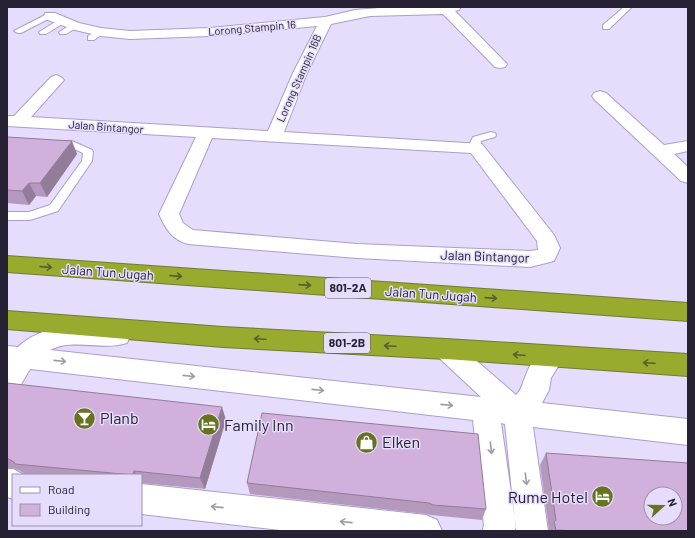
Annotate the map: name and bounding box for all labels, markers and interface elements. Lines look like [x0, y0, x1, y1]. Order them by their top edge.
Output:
street label: Lorong Stampin 16 [208, 17, 297, 38]
street label: Lorong Stampin 16B [273, 32, 324, 124]
street label: Jalan Bintangor [68, 117, 144, 136]
street label: Jalan Bintangor [440, 246, 530, 266]
street label: Jalan Tun Jugah [62, 261, 154, 283]
one-way arrow [39, 264, 52, 271]
one-way arrow [169, 273, 182, 280]
road number: 801-2A [325, 278, 371, 298]
one-way arrow [298, 282, 311, 289]
street label: Jalan Tun Jugah [385, 283, 477, 305]
one-way arrow [484, 295, 497, 302]
road number: 801-2B [324, 333, 370, 353]
one-way arrow [254, 335, 267, 342]
one-way arrow [384, 342, 397, 349]
one-way arrow [513, 351, 526, 358]
one-way arrow [53, 357, 66, 365]
one-way arrow [643, 359, 656, 366]
one-way arrow [182, 372, 195, 380]
one-way arrow [311, 387, 324, 394]
one-way arrow [440, 401, 453, 409]
bar icon: Planb [71, 405, 97, 431]
place label: Planb [100, 408, 139, 427]
hotel icon: Family Inn [195, 412, 221, 438]
place label: Family Inn [224, 415, 294, 434]
shop icon: Elken [353, 429, 379, 455]
place label: Elken [382, 432, 420, 451]
one-way arrow [487, 441, 494, 454]
one-way arrow [522, 472, 529, 485]
legend [12, 474, 142, 526]
text: Road [48, 482, 75, 496]
hotel icon: Rume Hotel [590, 484, 616, 510]
north arrow [643, 486, 683, 526]
place label: Rume Hotel [508, 487, 588, 506]
text: N [665, 496, 680, 508]
text: Building [48, 502, 90, 516]
one-way arrow [211, 503, 224, 511]
one-way arrow [340, 518, 353, 526]

